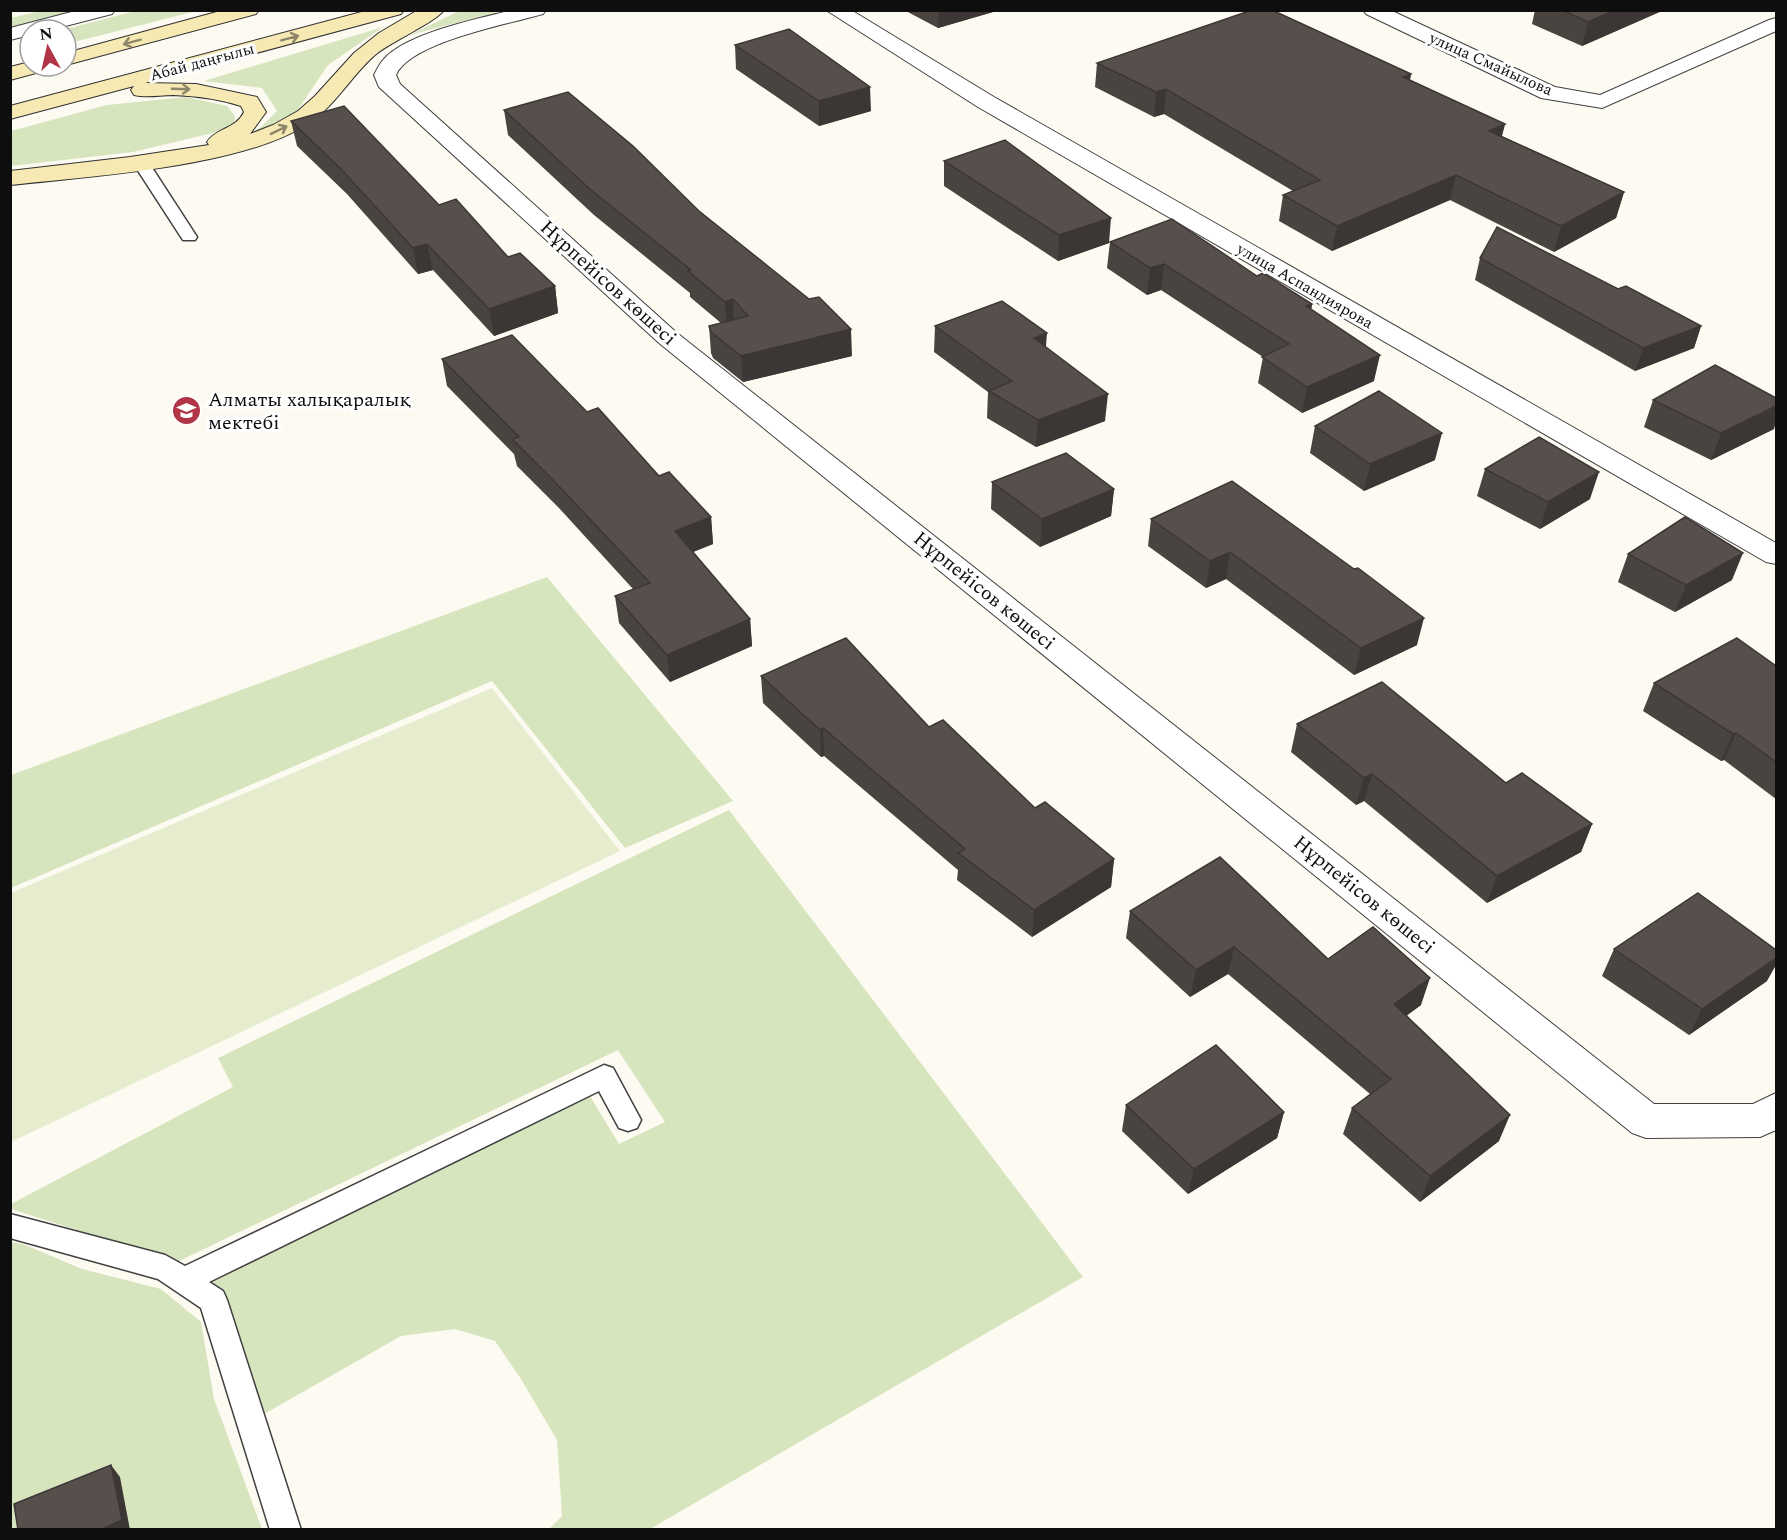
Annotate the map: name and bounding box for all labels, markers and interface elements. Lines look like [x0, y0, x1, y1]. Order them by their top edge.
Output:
north arrow [18, 18, 78, 78]
text: N [38, 21, 54, 47]
street label: улица Смайылова [1425, 26, 1557, 102]
one-way arrow [280, 32, 299, 44]
one-way arrow [123, 36, 142, 48]
street label: Абай даңғылы [147, 36, 257, 87]
one-way arrow [171, 84, 191, 95]
one-way arrow [270, 124, 288, 136]
street label: Нұрпейісов көшесі [533, 213, 683, 353]
street label: улица Аспандиярова [1231, 237, 1378, 335]
place label: Алматы халықаралық мектебі [208, 385, 411, 438]
school or university icon: Алматы халықаралық мектебі [171, 395, 203, 427]
street label: Нұрпейісов көшесі [906, 524, 1062, 658]
street label: Нұрпейісов көшесі [1286, 828, 1442, 962]

